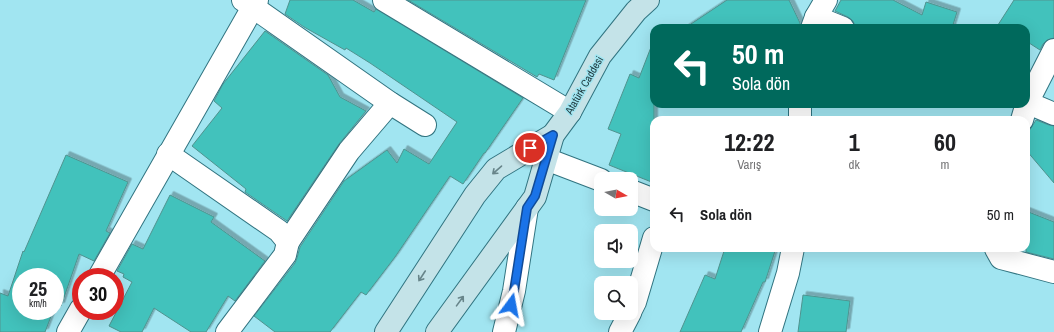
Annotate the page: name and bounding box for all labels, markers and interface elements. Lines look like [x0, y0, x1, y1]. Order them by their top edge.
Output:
text: 50 m [732, 35, 784, 73]
icon: left [666, 40, 718, 92]
street label: Atatürk Caddesi [561, 53, 606, 117]
text: Sola dön [732, 71, 790, 96]
text: 12:22 [724, 126, 774, 158]
text: 1 [849, 126, 860, 158]
text: 60 [934, 126, 956, 158]
pin [513, 131, 547, 165]
icon: arrive [519, 137, 541, 159]
text: Varış [737, 156, 761, 173]
text: dk [849, 156, 860, 173]
text: m [940, 156, 949, 173]
one-way arrow [492, 166, 502, 175]
north arrow [594, 172, 638, 216]
map controls [594, 172, 638, 320]
icon: left [666, 203, 688, 225]
text: Sola dön [700, 204, 752, 225]
text: 50 m [987, 204, 1014, 225]
button: sound [594, 224, 638, 268]
speed limit sign: 30 [72, 268, 124, 320]
one-way arrow [418, 270, 426, 281]
text: 25 [29, 275, 47, 302]
button: search [594, 276, 638, 320]
position arrow [490, 284, 532, 326]
one-way arrow [456, 295, 464, 306]
text: km/h [29, 297, 47, 310]

